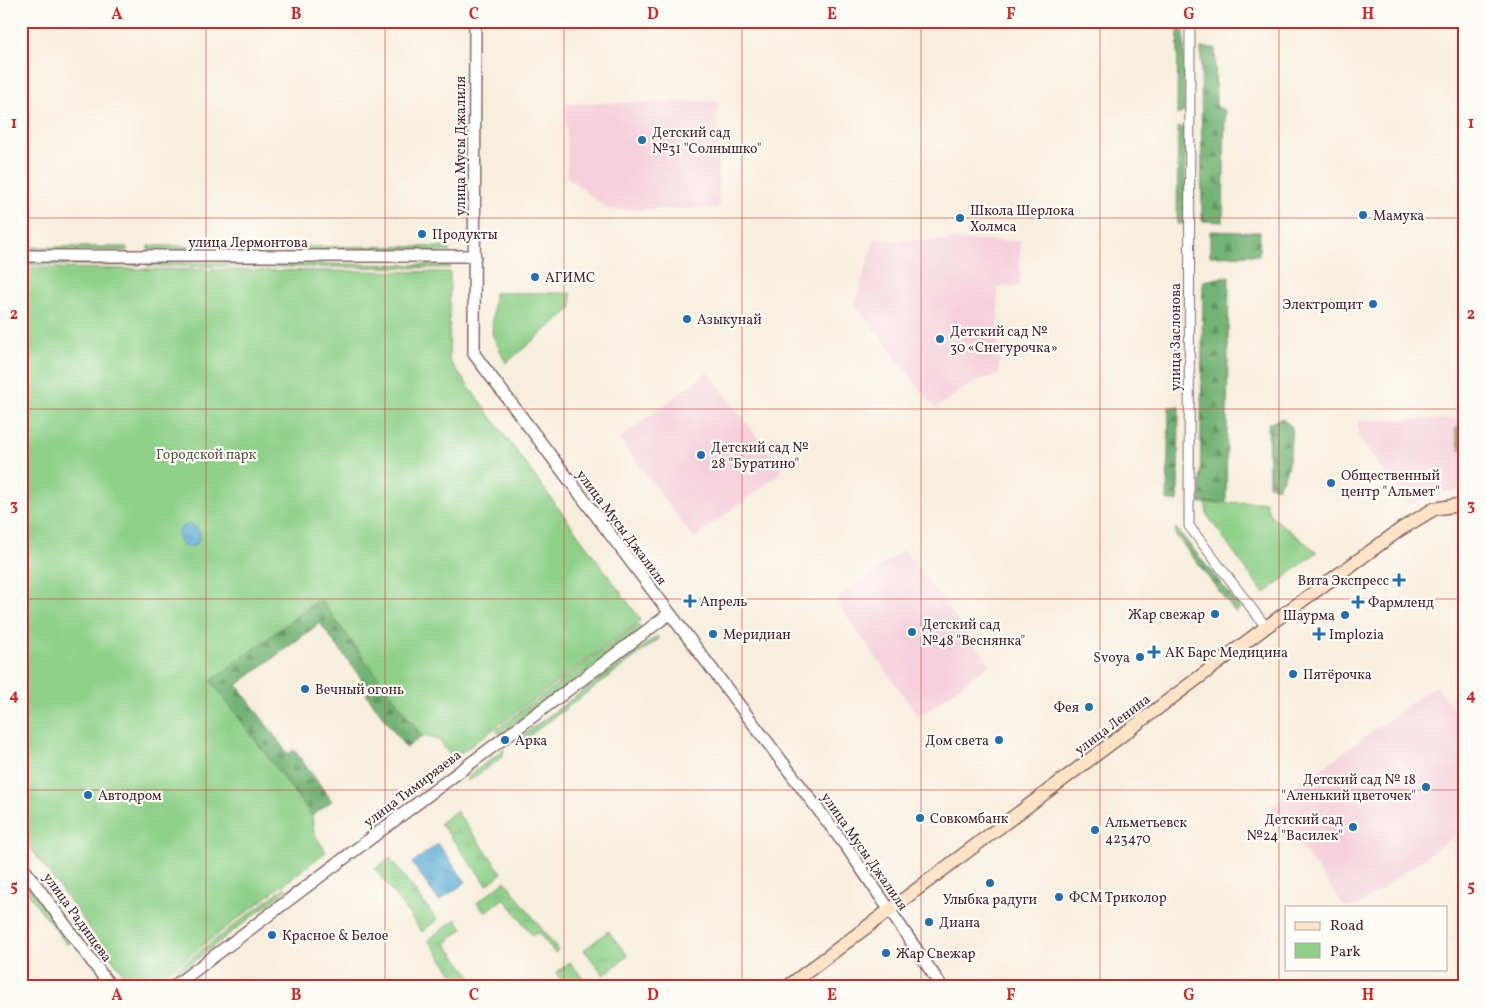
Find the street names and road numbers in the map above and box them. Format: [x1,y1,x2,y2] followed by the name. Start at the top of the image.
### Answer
[452,76,471,216] street label: улица Мусы Джалиля
[188,234,308,253] street label: улица Лермонтова
[1167,283,1186,391] street label: улица Заслонова
[571,466,670,589] street label: улица Мусы Джалиля
[1071,690,1155,760] street label: улица Ленина
[360,746,466,832] street label: улица Тимирязева
[816,789,912,915] street label: улица Мусы Джалиля
[38,869,116,966] street label: улица Радищева

